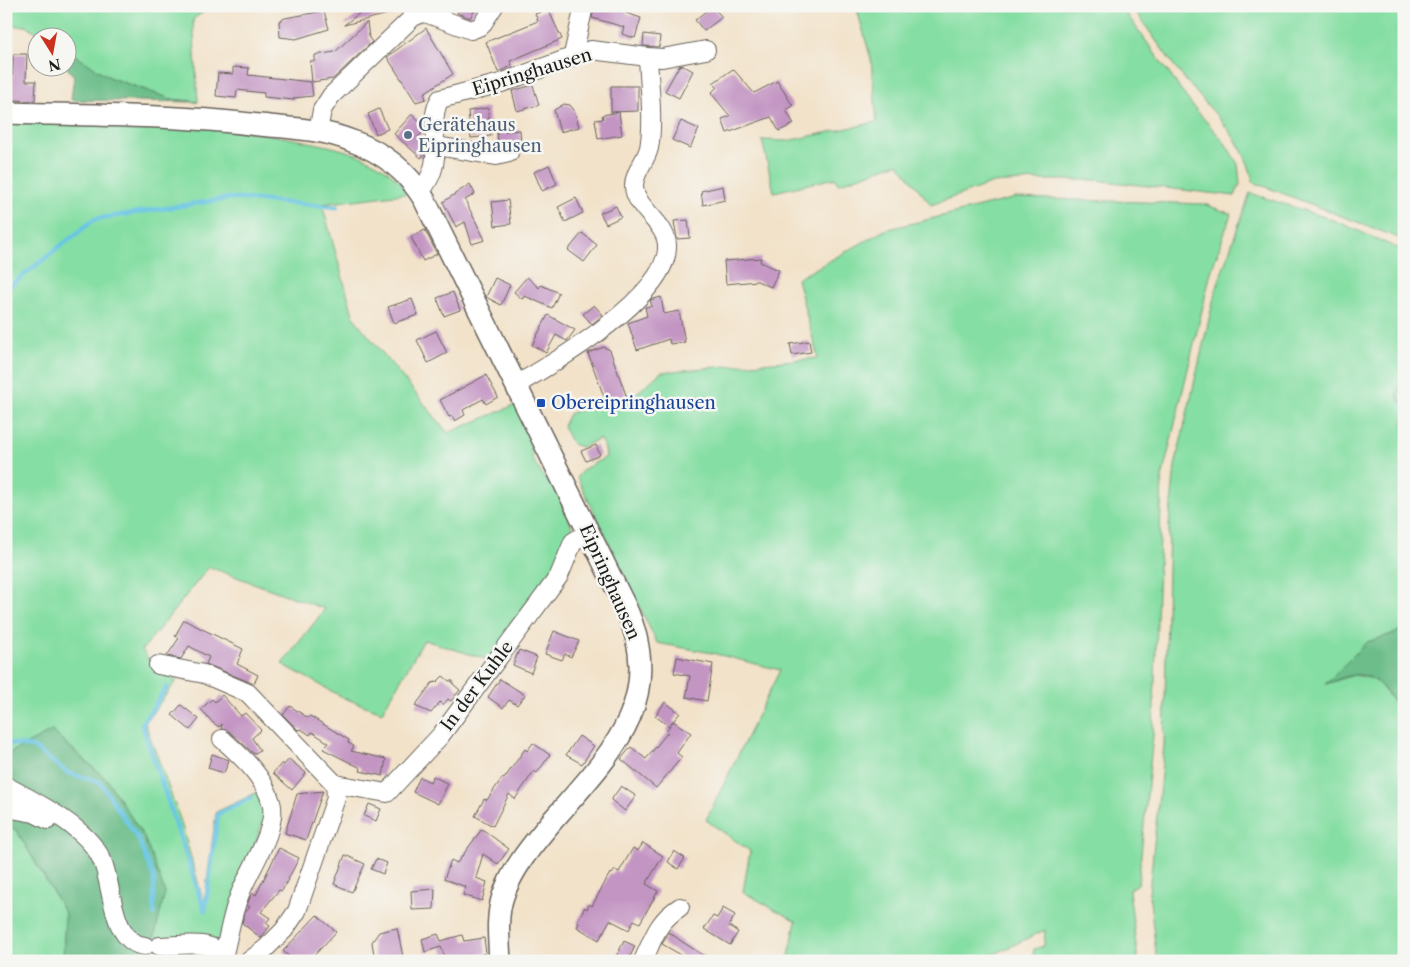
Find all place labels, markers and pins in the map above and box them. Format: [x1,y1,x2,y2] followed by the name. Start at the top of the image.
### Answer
[418,114,542,157] place label: Gerätehaus Eipringhausen
[402,129,414,141] marker: Gerätehaus Eipringhausen
[551,392,716,414] place label: Obereipringhausen
[535,397,547,409] marker: Obereipringhausen

